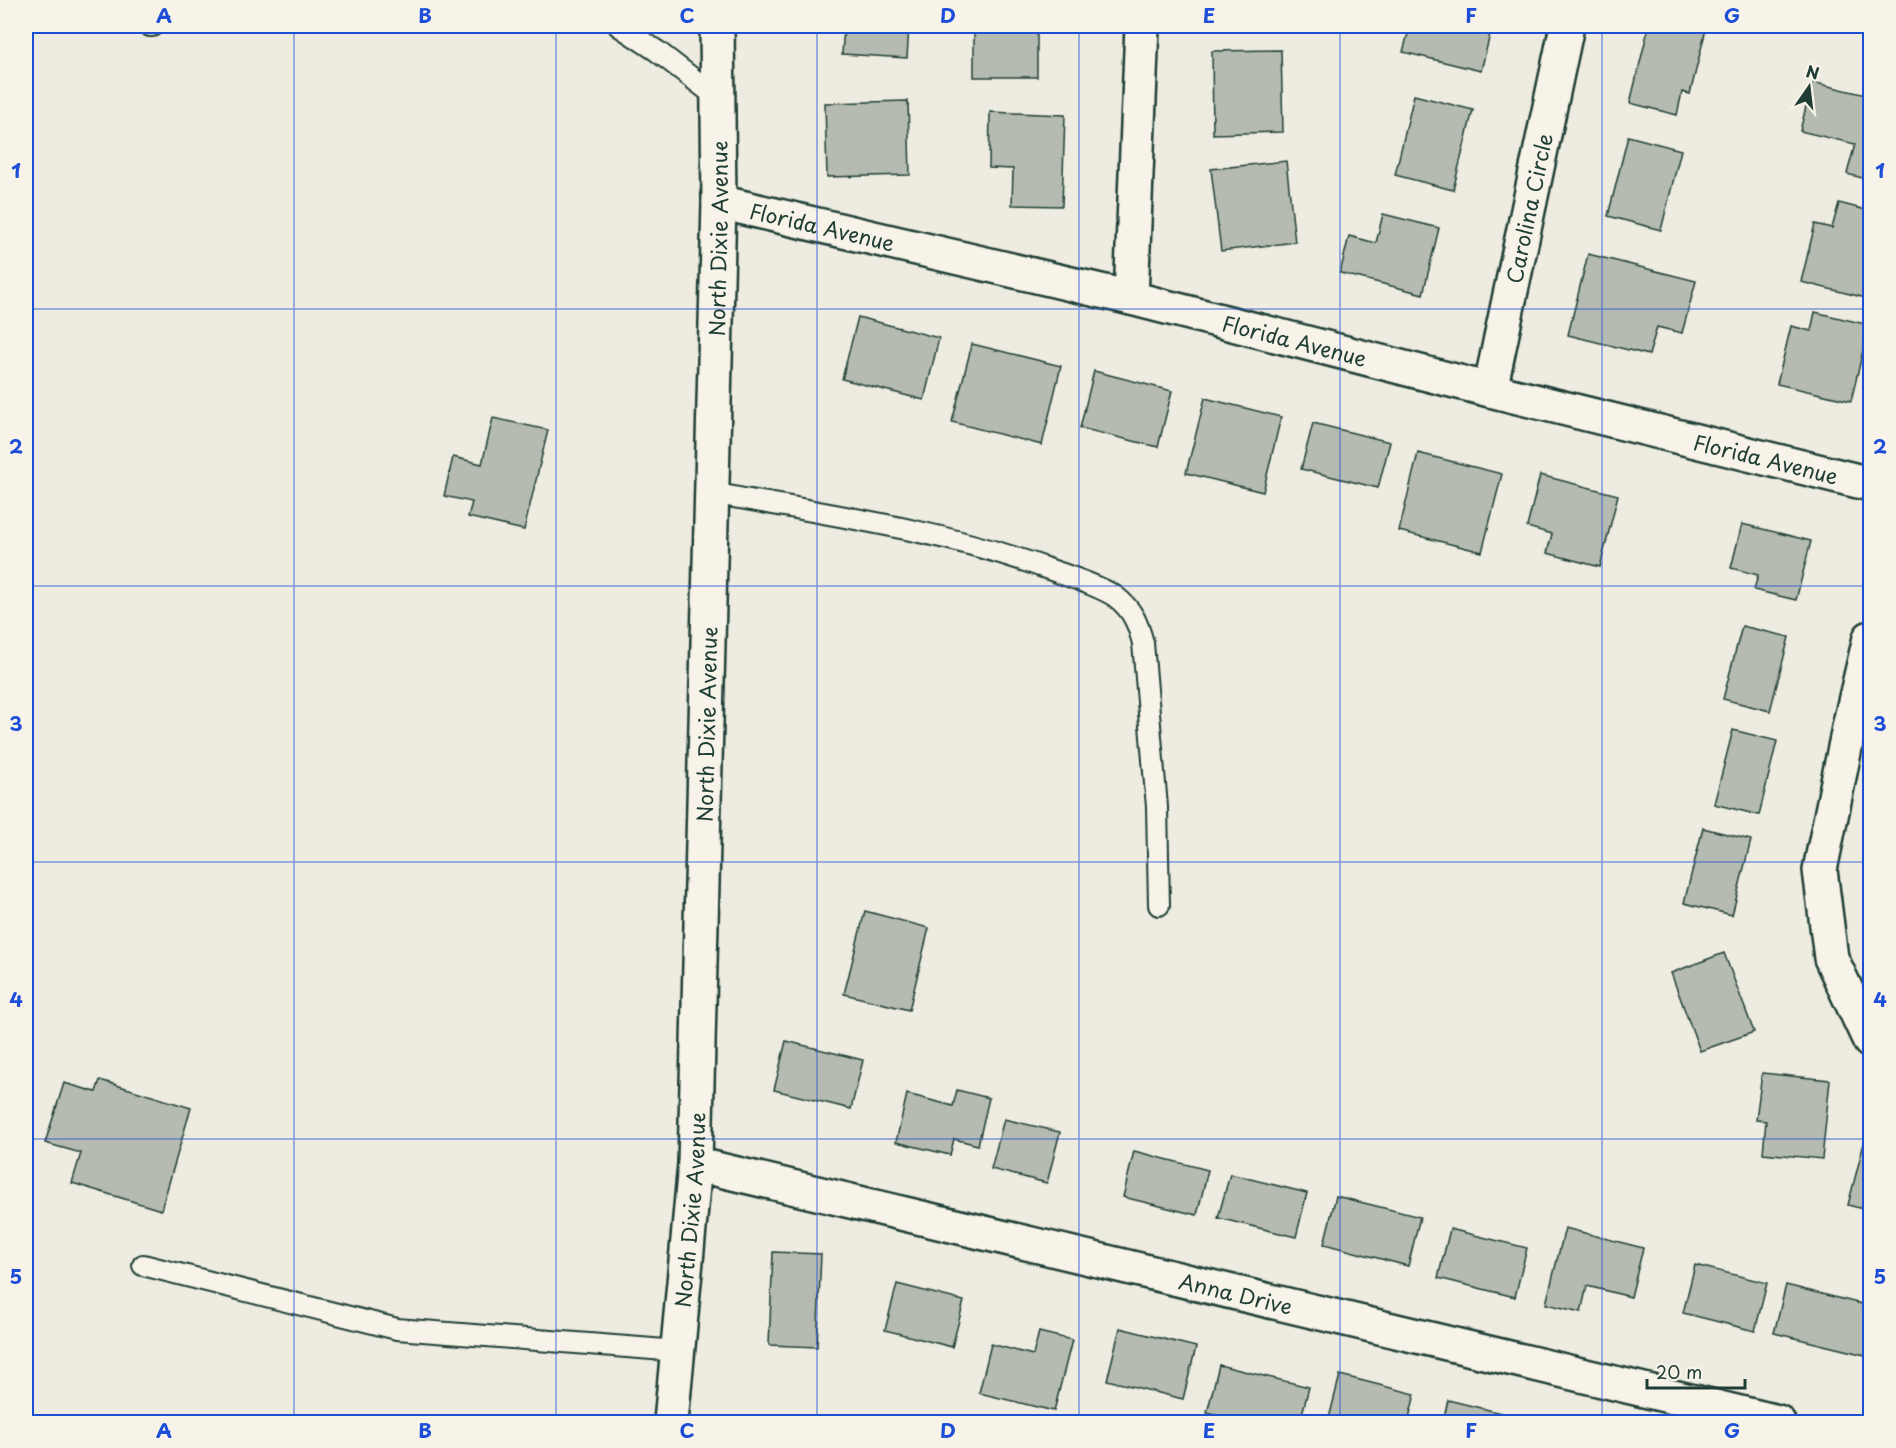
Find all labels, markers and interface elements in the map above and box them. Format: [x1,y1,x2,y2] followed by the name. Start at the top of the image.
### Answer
[156,0,172,30] text: A
[418,0,432,30] text: B
[679,0,695,30] text: C
[940,0,956,30] text: D
[1203,0,1215,30] text: E
[1465,0,1477,30] text: F
[1724,0,1740,30] text: G
[1779,57,1839,117] north arrow
[1804,58,1822,85] text: N
[1497,130,1560,286] street label: Carolina Circle
[700,140,735,337] street label: North Dixie Avenue
[11,155,21,185] text: 1
[1875,155,1885,185] text: 1
[747,194,898,258] street label: Florida Avenue
[1219,306,1370,374] street label: Florida Avenue
[1690,425,1842,492] street label: Florida Avenue
[9,431,23,461] text: 2
[1873,431,1887,461] text: 2
[688,626,724,822] street label: North Dixie Avenue
[9,708,23,738] text: 3
[1873,708,1887,738] text: 3
[9,984,23,1014] text: 4
[1873,984,1887,1014] text: 4
[666,1112,712,1309] street label: North Dixie Avenue
[10,1261,22,1291] text: 5
[1874,1261,1886,1291] text: 5
[1176,1264,1296,1322] street label: Anna Drive
[1647,1352,1744,1390] scale bar
[1656,1358,1702,1385] text: 20 m
[156,1415,172,1445] text: A
[418,1415,432,1445] text: B
[679,1415,695,1445] text: C
[940,1415,956,1445] text: D
[1203,1415,1215,1445] text: E
[1465,1415,1477,1445] text: F
[1724,1415,1740,1445] text: G

